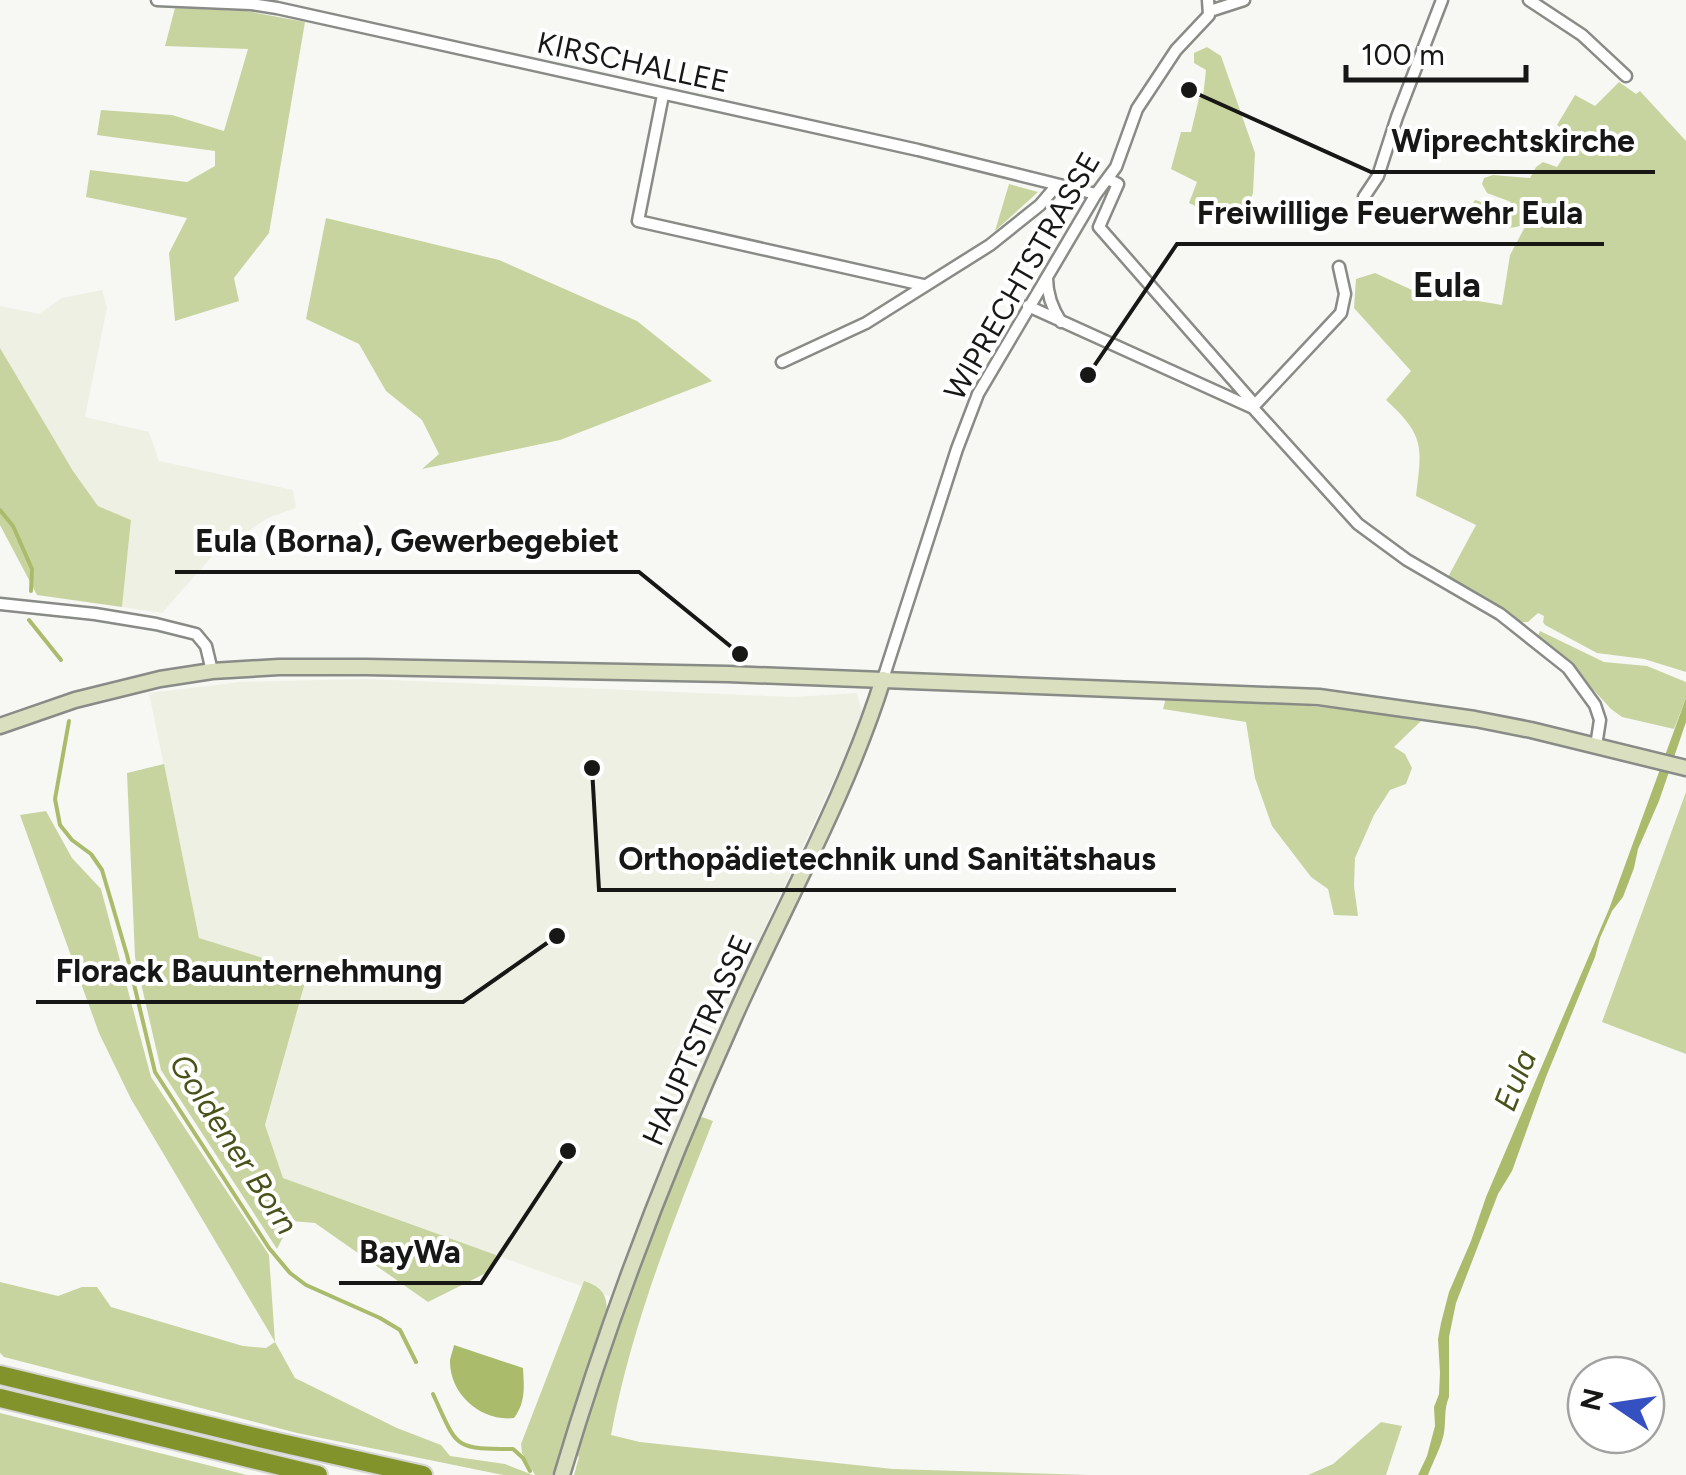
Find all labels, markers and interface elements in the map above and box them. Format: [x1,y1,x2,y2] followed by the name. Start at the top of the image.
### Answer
[1346,20,1526,82] scale bar
[534,24,732,100] street label: KIRSCHALLEE
[1361,36,1445,73] text: 100 m
[1371,110,1655,172] callout: Wiprechtskirche
[1391,122,1635,160] text: Wiprechtskirche
[936,145,1108,407] street label: WIPRECHTSTRASSE
[1177,182,1604,244] callout: Freiwillige Feuerwehr Eula
[1197,194,1583,232] text: Freiwillige Feuerwehr Eula
[1413,264,1481,306] district label: Eula
[175,510,639,572] callout: Eula (Borna), Gewerbegebiet
[195,522,619,560] text: Eula (Borna), Gewerbegebiet
[599,828,1176,890] callout: Orthopädietechnik und Sanitätshaus
[618,840,1156,878] text: Orthopädietechnik und Sanitätshaus
[634,929,760,1151] street label: HAUPTSTRASSE
[36,940,463,1002] callout: Florack Bauunternehmung
[56,952,442,990] text: Florack Bauunternehmung
[1486,1044,1544,1116] water label: Eula
[162,1047,306,1241] water label: Goldener Born
[339,1221,481,1283] callout: BayWa
[359,1233,461,1271] text: BayWa
[1566,1355,1666,1455] north arrow
[1573,1385,1611,1414] text: N

